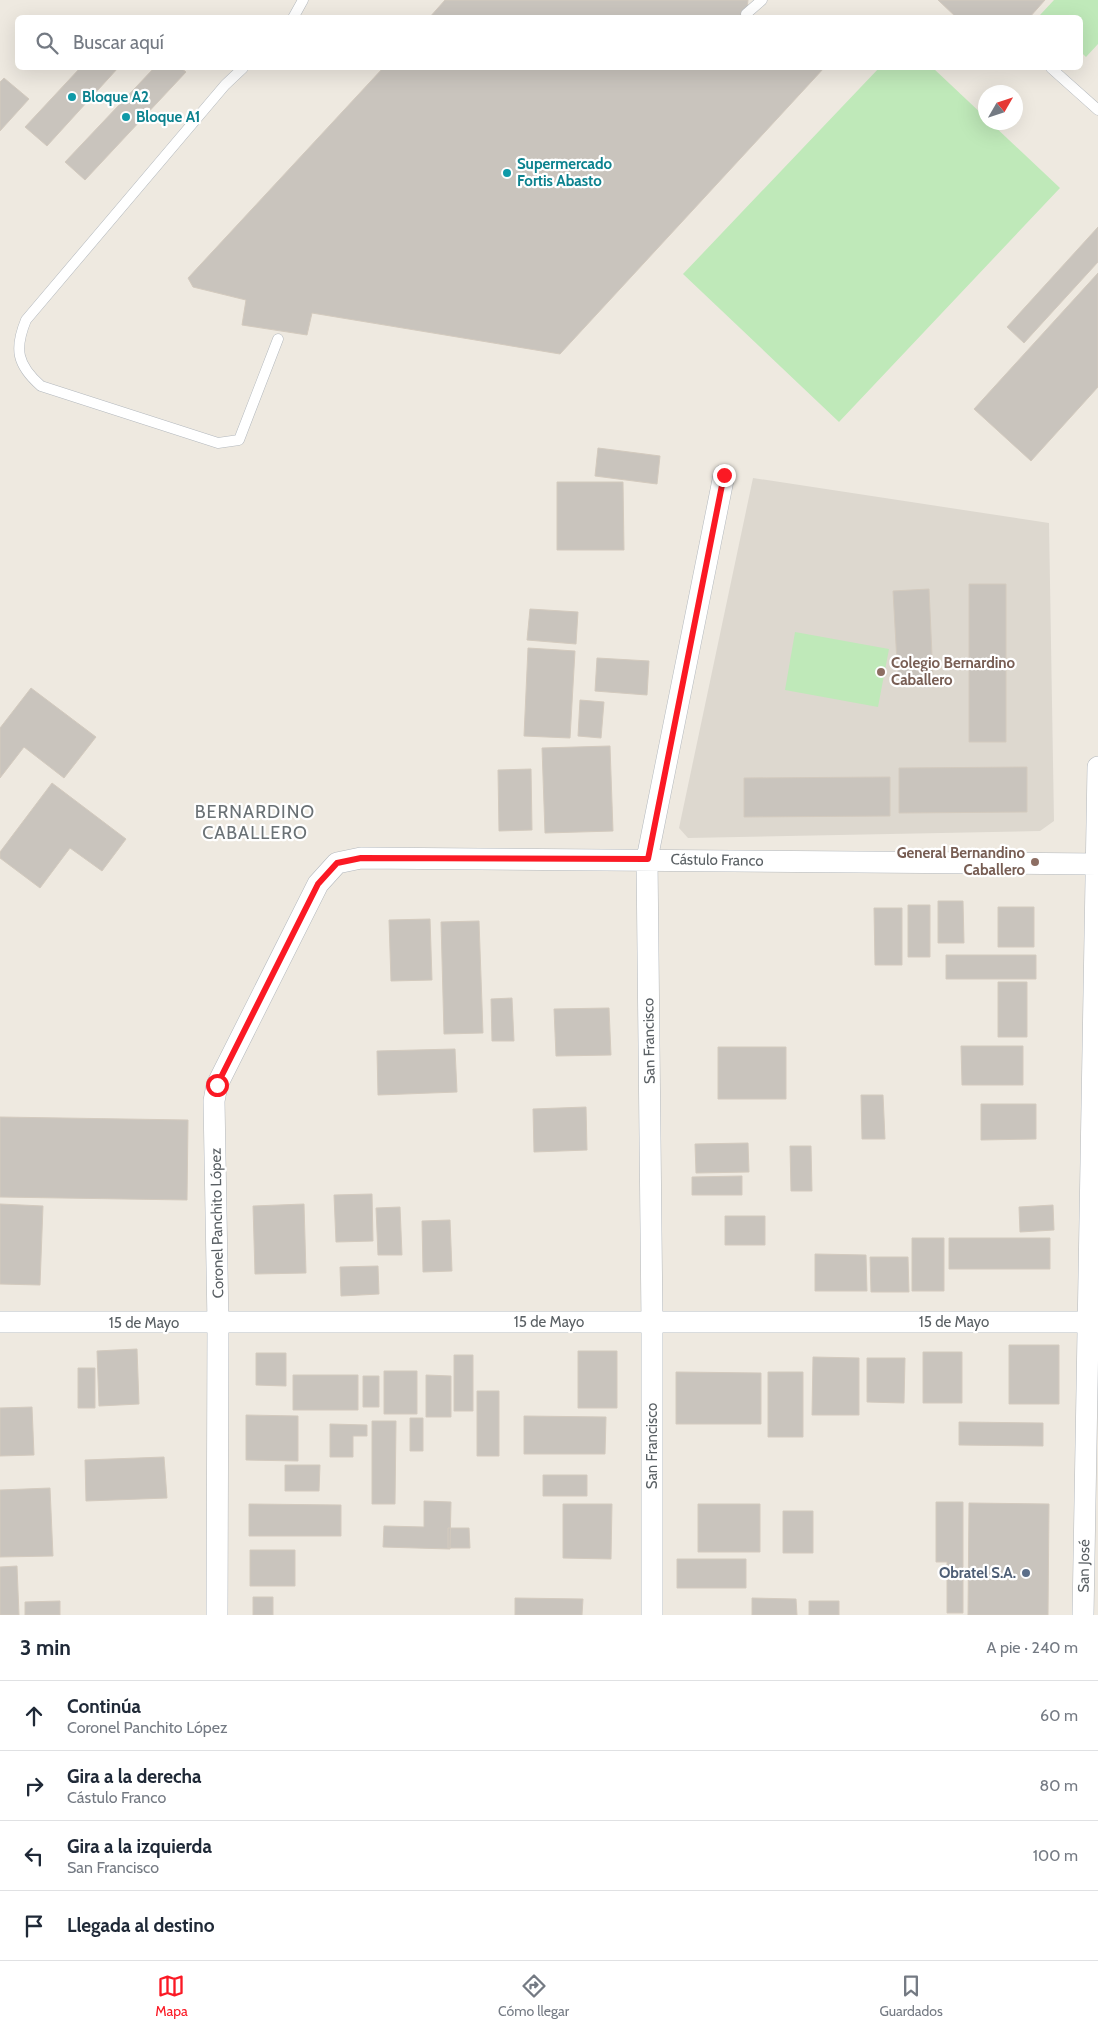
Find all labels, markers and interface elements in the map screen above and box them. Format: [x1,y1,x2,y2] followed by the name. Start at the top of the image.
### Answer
[15,15,1083,70] search box
[33,29,61,57] icon: search
[73,31,164,54] text: Buscar aquí
[978,85,1023,130] north arrow
[82,88,149,106] place label: Bloque A2
[66,91,78,103] marker: Bloque A2
[136,108,200,126] place label: Bloque A1
[120,111,132,123] marker: Bloque A1
[517,155,613,190] place label: Supermercado Fortis Abasto
[501,167,513,179] marker: Supermercado Fortis Abasto
[713,464,736,487] route end
[891,654,1016,689] place label: Colegio Bernardino Caballero
[875,666,887,678] marker: Colegio Bernardino Caballero
[195,801,315,844] district label: BERNARDINO CABALLERO
[897,844,1025,879] place label: General Bernandino Caballero
[670,850,764,870] street label: Cástulo Franco
[1029,856,1041,868] marker: General Bernandino Caballero
[639,998,659,1084] street label: San Francisco
[206,1074,229,1097] route start
[207,1148,227,1298] street label: Coronel Panchito López
[514,1313,584,1331] street label: 15 de Mayo
[919,1313,989,1331] street label: 15 de Mayo
[109,1314,179,1332] street label: 15 de Mayo
[643,1403,661,1489] street label: San Francisco
[1075,1539,1093,1593] street label: San José
[939,1564,1016,1582] place label: Obratel S.A.
[1020,1567,1032,1579] marker: Obratel S.A.
[20,1635,71,1660] text: 3 min
[987,1638,1078,1657] text: A pie · 240 m
[67,1695,141,1718] text: Continúa
[20,1702,48,1730] icon: ahead
[1040,1706,1078,1725] text: 60 m
[67,1718,228,1737] text: Coronel Panchito López
[67,1765,202,1788] text: Gira a la derecha
[20,1772,48,1800] icon: right
[1040,1776,1078,1795] text: 80 m
[67,1788,166,1807] text: Cástulo Franco
[67,1835,212,1858] text: Gira a la izquierda
[20,1842,48,1870] icon: left
[1033,1846,1078,1865] text: 100 m
[67,1858,159,1877] text: San Francisco
[20,1912,48,1940] icon: arrive
[67,1914,214,1937] text: Llegada al destino
[155,1972,188,2020] tab: Mapa
[498,1972,569,2020] tab: Cómo llegar
[879,1972,943,2020] tab: Guardados

